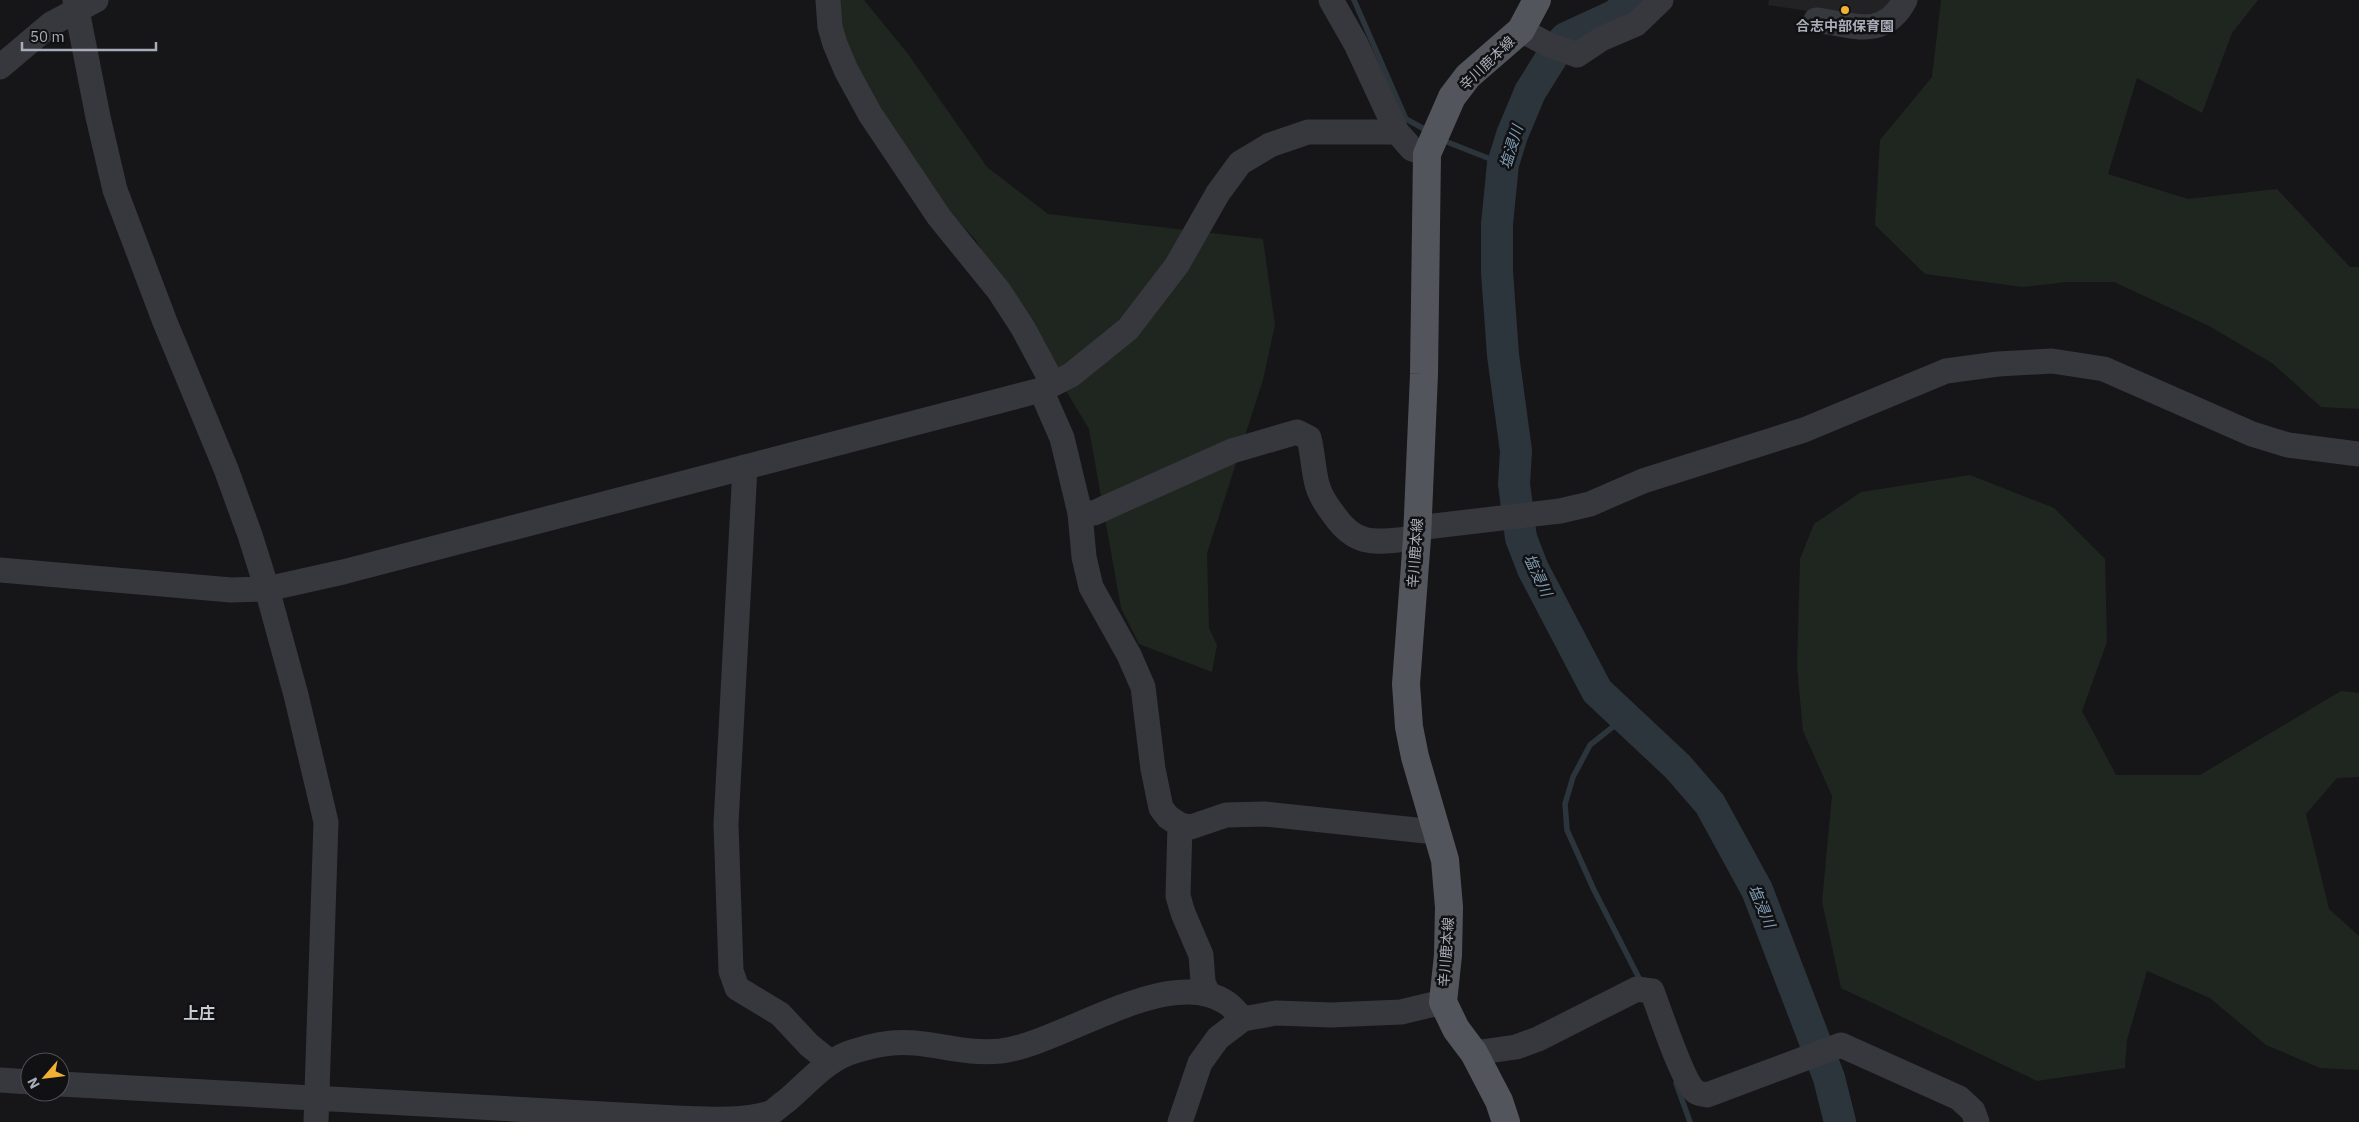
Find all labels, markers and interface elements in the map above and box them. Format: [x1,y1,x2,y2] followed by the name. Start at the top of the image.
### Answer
[1839,4,1851,16] marker: 合志中部保育園
[1796,17,1894,35] place label: 合志中部保育園
[22,20,156,52] scale bar
[30,27,65,46] text: 50 m
[1456,32,1518,94] street label: 辛川鹿本線
[1495,121,1527,171] water label: 塩浸川
[1404,517,1426,589] street label: 辛川鹿本線
[1520,551,1557,601] water label: 塩浸川
[1744,882,1780,932] water label: 塩浸川
[1435,916,1457,988] street label: 辛川鹿本線
[183,1003,215,1023] district label: 上庄
[20,1052,70,1102] north arrow
[23,1074,44,1092] text: N

